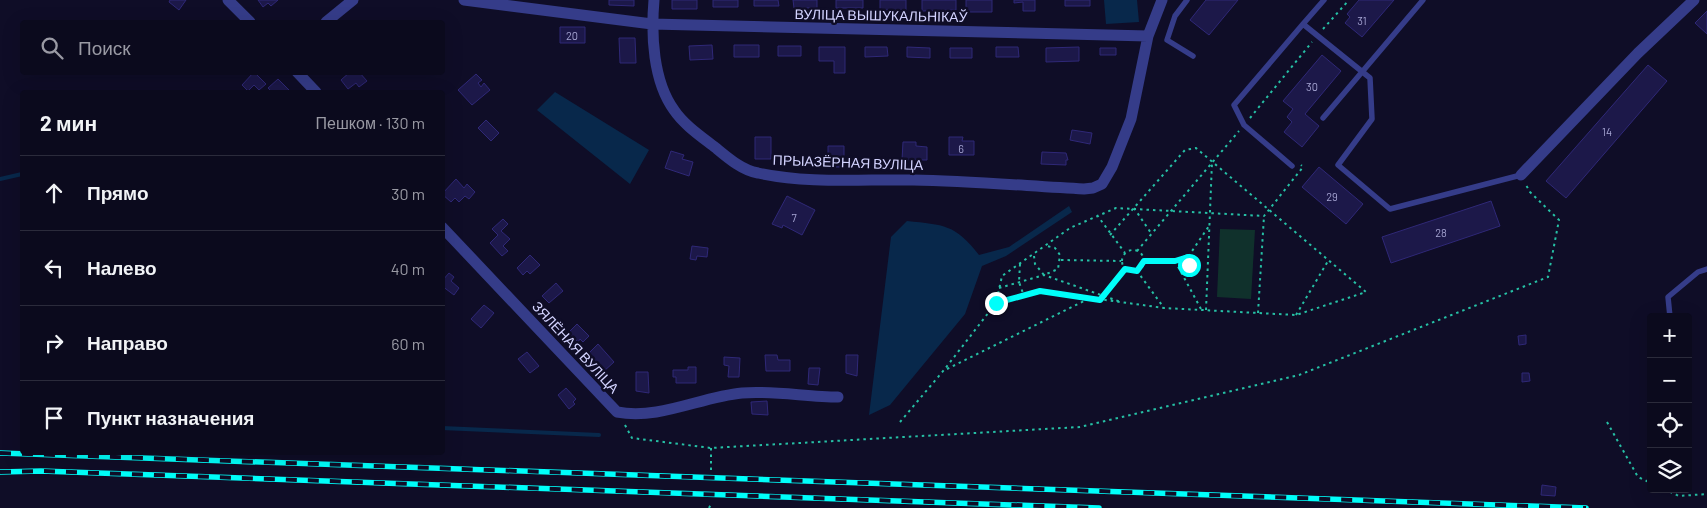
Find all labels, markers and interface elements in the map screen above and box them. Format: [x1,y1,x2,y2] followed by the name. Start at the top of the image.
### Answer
[794,5,968,25] street label: ВУЛІЦА ВЫШУКАЛЬНІКАЎ
[1357,14,1367,27] house number: 31
[20,20,445,75] search box
[566,29,578,42] house number: 20
[38,34,66,62] icon: search
[78,36,131,59] text: Поиск
[1306,80,1318,93] house number: 30
[40,110,97,135] text: 2 мин
[316,113,425,132] text: Пешком · 130 m
[1602,125,1612,138] house number: 14
[958,142,964,155] house number: 6
[772,151,924,173] street label: ПРЫАЗЁРНАЯ ВУЛІЦА
[40,179,68,207] icon: ahead
[87,181,149,204] text: Прямо
[391,184,425,203] text: 30 m
[1326,190,1338,203] house number: 29
[791,211,797,224] house number: 7
[1435,226,1447,239] house number: 28
[40,254,68,282] icon: left
[1178,254,1201,277] route start
[87,256,157,279] text: Налево
[391,259,425,278] text: 40 m
[985,292,1008,315] route end
[529,298,623,397] street label: ЗЯЛЁНАЯ ВУЛІЦА
[1647,313,1692,493] map controls
[1647,313,1692,358] button: +
[40,329,68,357] icon: right
[87,331,168,354] text: Направо
[391,334,425,353] text: 60 m
[1647,358,1692,403] button: −
[1647,403,1692,448] button: locate
[40,404,68,432] icon: arrive
[87,406,254,429] text: Пункт назначения
[1647,448,1692,493] button: layers

